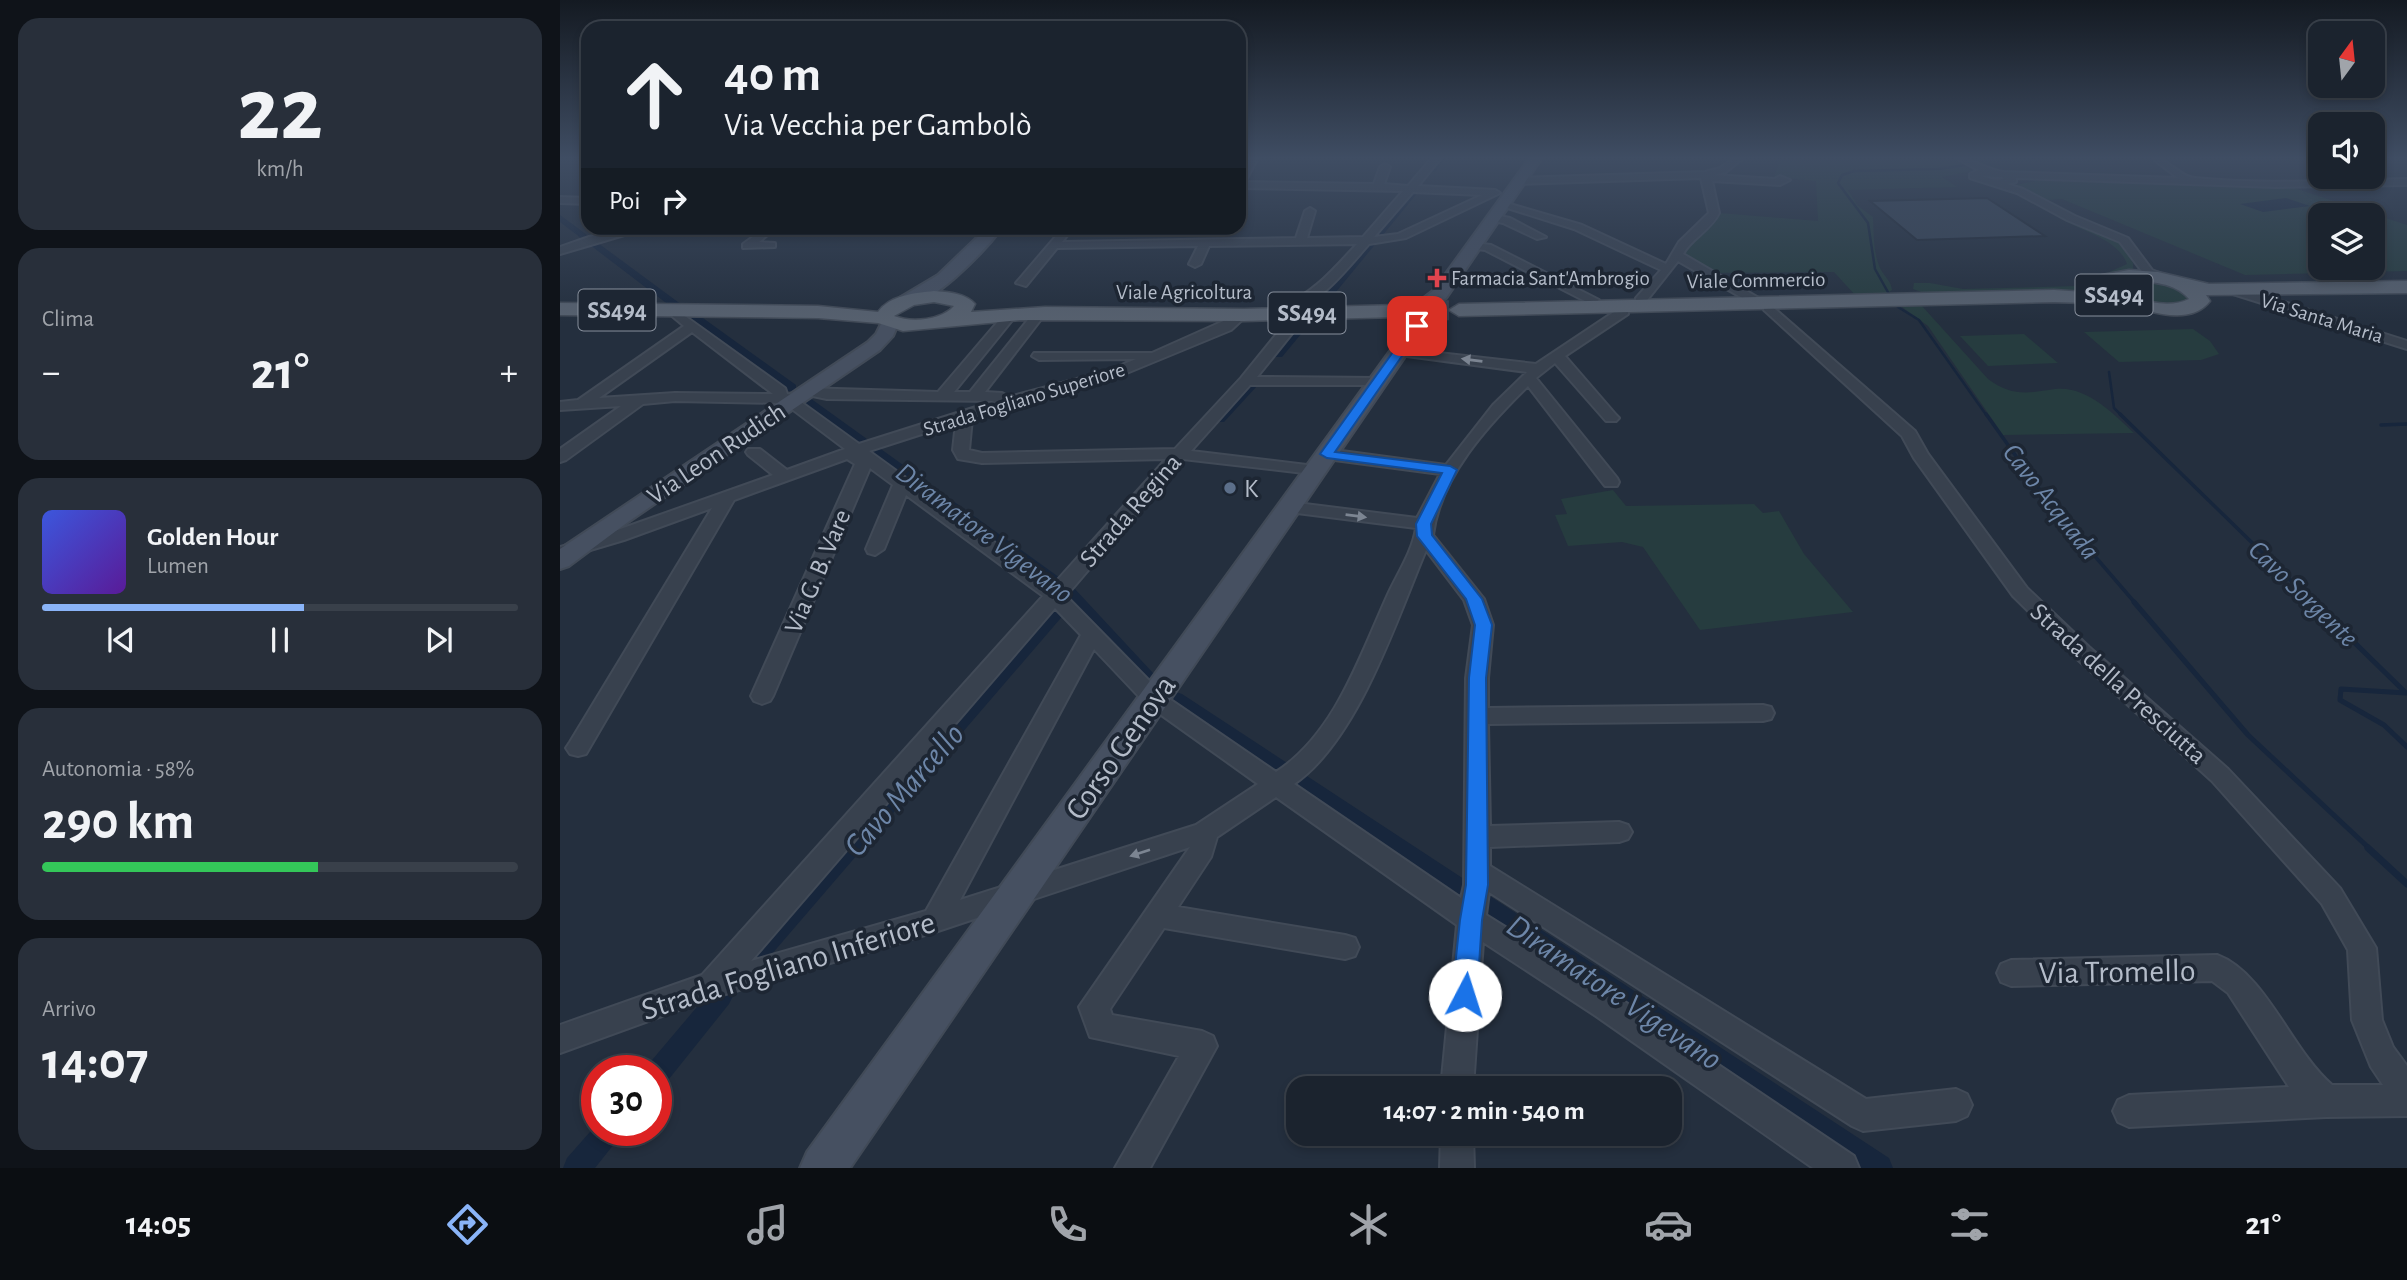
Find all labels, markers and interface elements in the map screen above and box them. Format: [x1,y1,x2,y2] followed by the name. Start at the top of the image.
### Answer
[2308,21,2385,98] north arrow
[2308,21,2385,280] map controls
[609,49,700,140] icon: ahead
[724,51,821,100] text: 40 m
[237,65,323,156] text: 22
[724,109,1032,141] text: Via Vecchia per Gambolò
[2308,112,2385,189] button: sound
[256,158,304,181] text: km/h
[655,182,693,220] icon: right
[609,188,641,214] text: Poi
[2308,203,2385,280] button: layers
[1451,268,1650,289] place label: Farmacia Sant'Ambrogio
[1686,269,1826,292] street label: Viale Commercio
[1429,270,1445,286] marker: Farmacia Sant'Ambrogio
[2076,274,2152,316] road number: SS494
[1116,282,1252,303] street label: Viale Agricoltura
[578,290,656,330] road number: SS494
[2258,290,2386,347] street label: Via Santa Maria
[1268,292,1346,334] road number: SS494
[1387,296,1447,356] pin
[1398,307,1436,345] icon: arrive
[42,308,94,331] text: Clima
[251,346,309,398] text: 21°
[42,354,60,392] text: −
[500,354,518,392] text: +
[1461,355,1483,366] one-way arrow
[921,359,1127,440] street label: Strada Fogliano Superiore
[643,398,790,509] street label: Via Leon Rudich
[1997,439,2104,565] water label: Cavo Acquada
[1075,449,1187,572] street label: Strada Regina
[890,458,1077,609] water label: Diramatore Vigevano
[1244,476,1259,502] place label: K
[1222,480,1238,496] marker: K
[780,506,856,637] street label: Via G. B. Vare
[1346,510,1368,521] one-way arrow
[147,524,278,550] text: Golden Hour
[2243,536,2363,653] water label: Cavo Sorgente
[147,555,209,578] text: Lumen
[2026,598,2211,769] street label: Strada della Presciutta
[102,621,140,659] icon: previous
[261,621,299,659] icon: pause
[420,621,458,659] icon: next
[1060,670,1182,825] street label: Corso Genova
[839,718,971,863] water label: Cavo Marcello
[42,758,195,781] text: Autonomia · 58%
[42,796,194,848] text: 290 km
[1130,848,1151,859] one-way arrow
[638,906,939,1026] street label: Strada Fogliano Inferiore
[1500,909,1727,1077] water label: Diramatore Vigevano
[2038,955,2196,989] street label: Via Tromello
[1428,958,1502,1032] position arrow
[42,998,96,1021] text: Arrivo
[42,1036,148,1088] text: 14:07
[581,1055,672,1146] speed limit sign: 30
[1383,1098,1585,1124] text: 14:07 · 2 min · 540 m
[443,1200,492,1249] icon: directions
[743,1200,792,1249] icon: music
[1043,1200,1092,1249] icon: phone
[1344,1200,1393,1249] icon: climate
[1644,1200,1693,1249] icon: car
[1945,1200,1994,1249] icon: filters
[126,1208,191,1240] text: 14:05
[2245,1208,2281,1240] text: 21°

